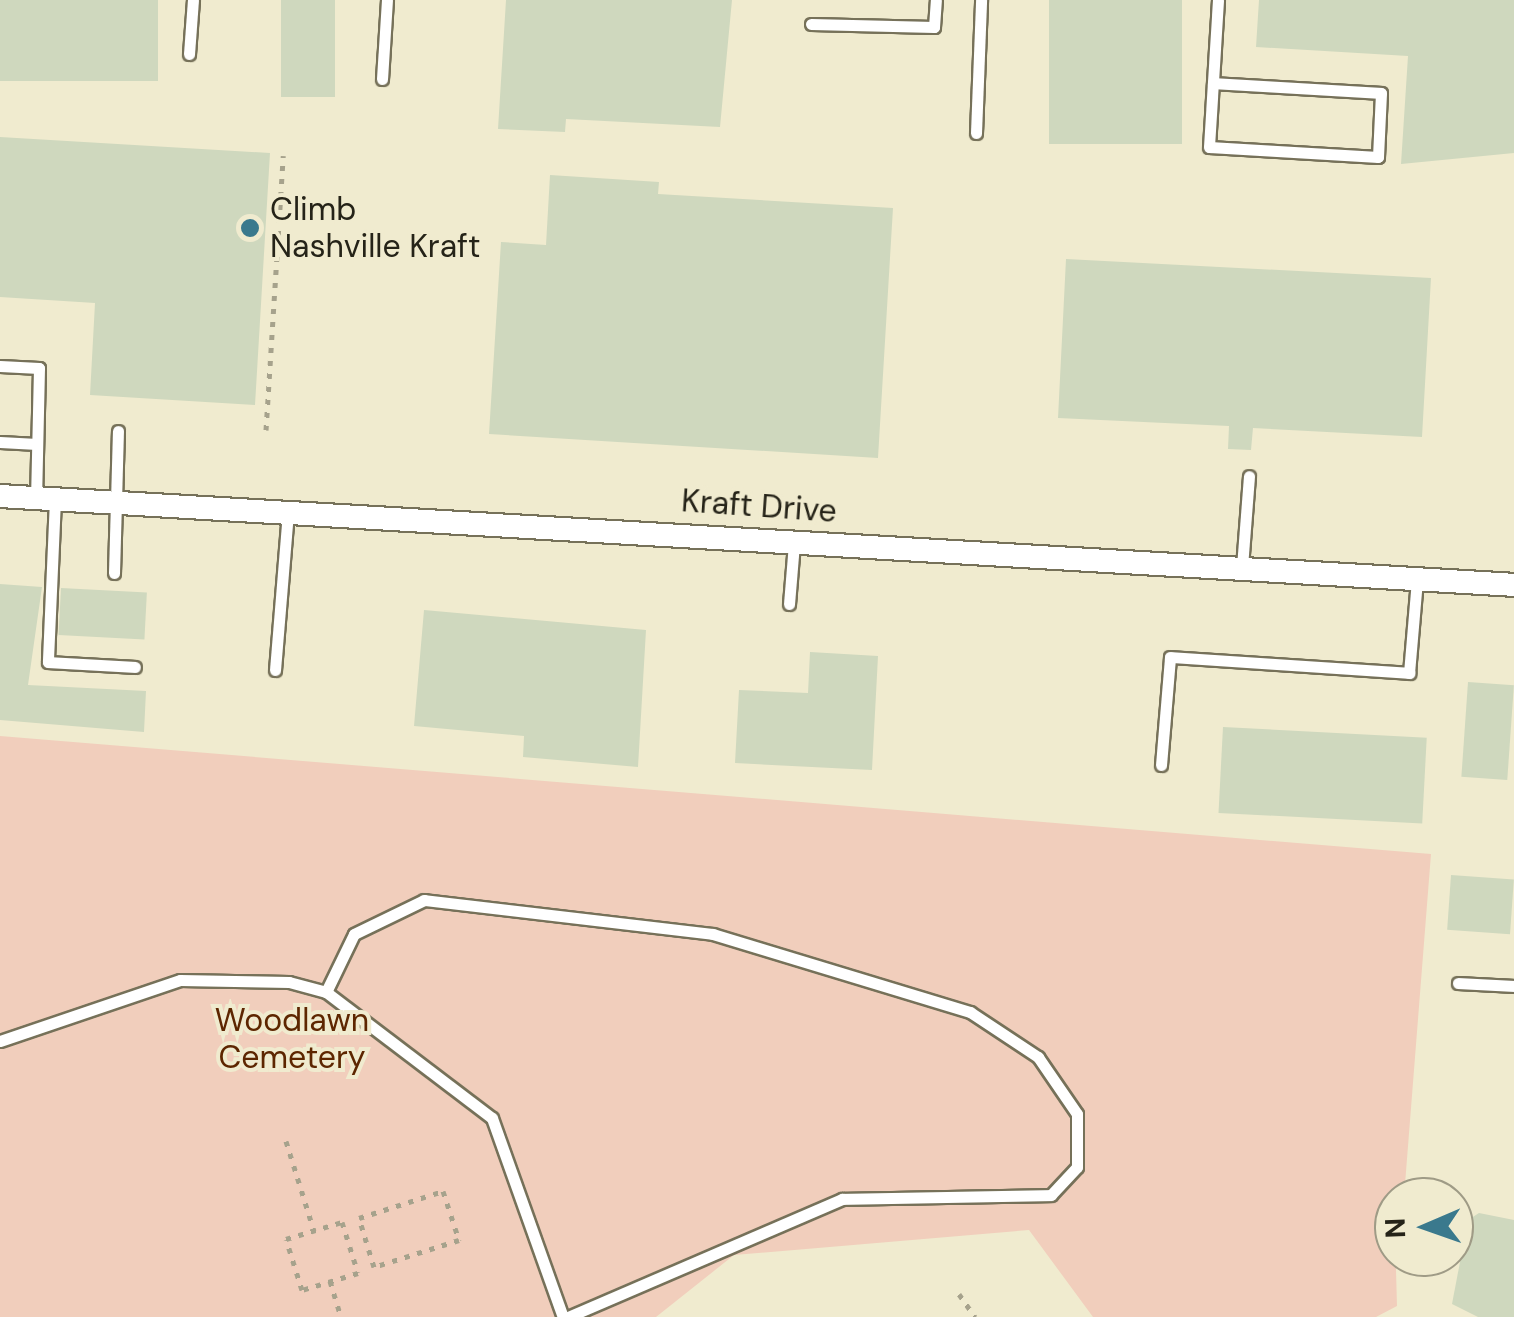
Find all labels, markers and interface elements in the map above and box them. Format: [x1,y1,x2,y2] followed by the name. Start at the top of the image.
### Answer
[270,191,481,266] place label: Climb Nashville Kraft
[239,217,261,239] marker: Climb Nashville Kraft
[680,481,838,531] street label: Kraft Drive
[215,1002,369,1077] park label: Woodlawn Cemetery
[1374,1177,1474,1277] north arrow
[1377,1217,1414,1239] text: N

